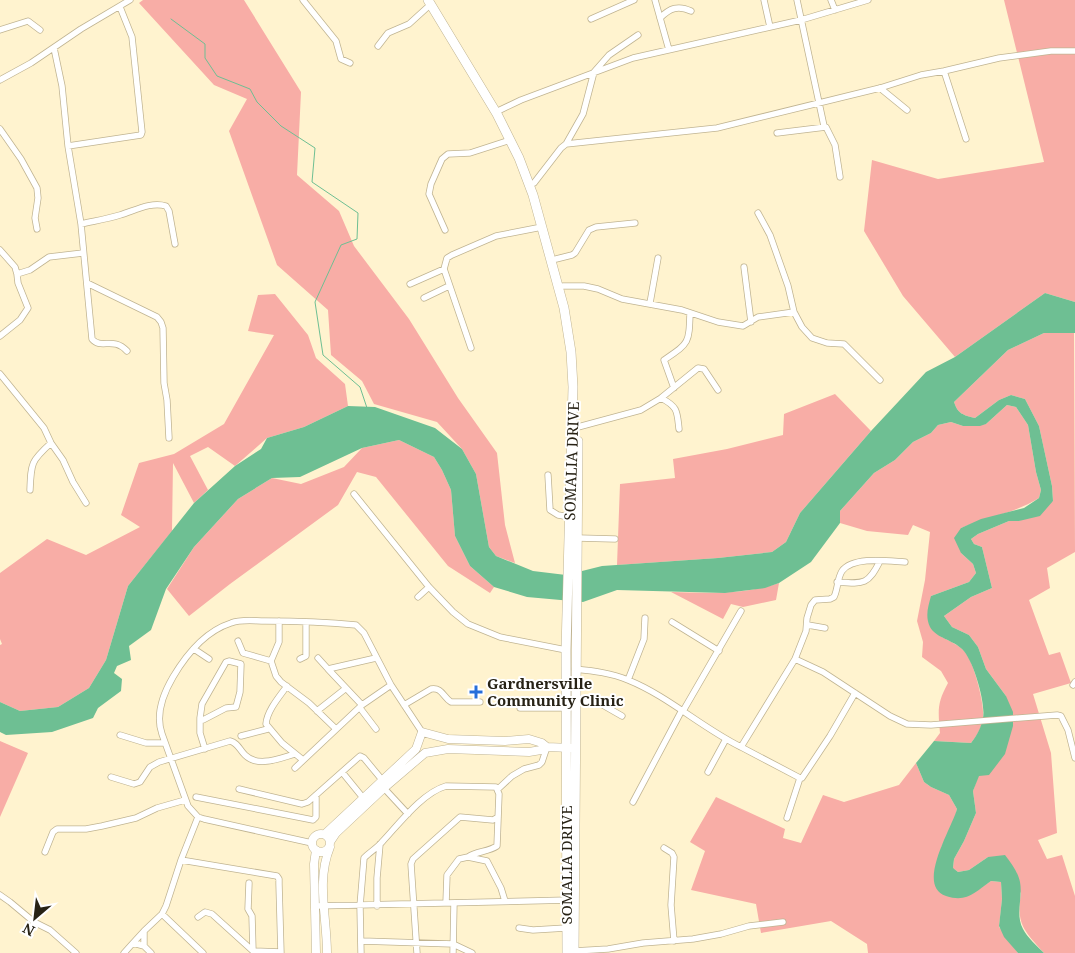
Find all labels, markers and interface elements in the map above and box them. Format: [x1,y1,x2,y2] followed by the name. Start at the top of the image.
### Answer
[559,401,583,521] street label: SOMALIA DRIVE
[487,673,624,710] place label: Gardnersville Community Clinic
[469,685,483,699] marker: Gardnersville Community Clinic
[556,806,576,924] street label: SOMALIA DRIVE
[10,893,60,943] north arrow
[19,919,38,941] text: N

